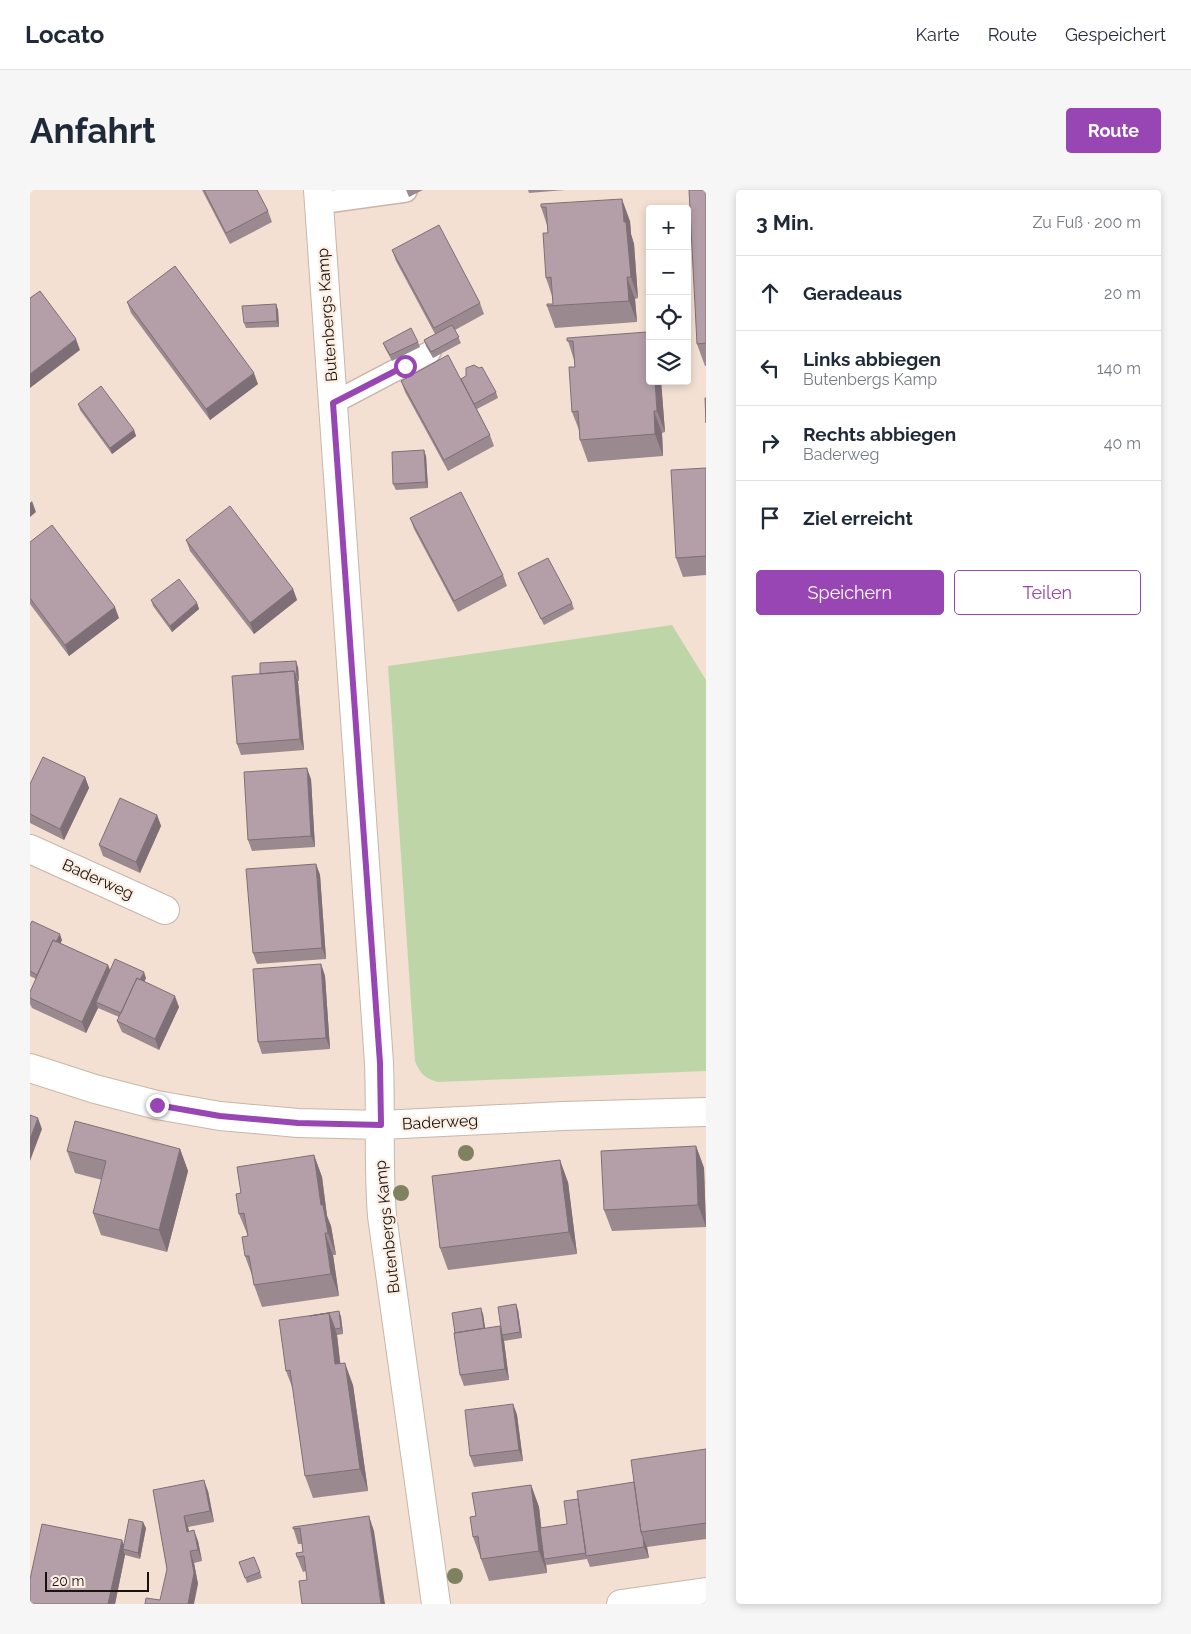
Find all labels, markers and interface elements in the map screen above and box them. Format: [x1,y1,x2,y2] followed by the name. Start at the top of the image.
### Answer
[25,20,104,49] text: Locato
[916,24,960,45] text: Karte
[988,24,1037,45] text: Route
[1065,24,1166,45] text: Gespeichert
[1066,108,1161,153] button: Route
[30,110,156,151] text: Anfahrt
[646,205,691,385] map controls
[646,205,691,250] button: +
[756,210,814,235] text: 3 Min.
[1032,213,1141,232] text: Zu Fuß · 200 m
[313,247,341,383] street label: Butenbergs Kamp
[646,250,691,295] button: −
[756,279,784,307] icon: ahead
[803,282,902,304] text: Geradeaus
[1104,284,1141,303] text: 20 m
[646,295,691,340] button: locate
[646,340,691,385] button: layers
[803,348,941,370] text: Links abbiegen
[756,354,784,382] icon: left
[394,355,417,378] route start
[1097,359,1141,378] text: 140 m
[803,370,937,389] text: Butenbergs Kamp
[803,423,956,445] text: Rechts abbiegen
[756,429,784,457] icon: right
[1104,434,1141,453] text: 40 m
[803,445,879,464] text: Baderweg
[756,504,784,532] icon: arrive
[803,507,913,529] text: Ziel erreicht
[756,570,944,615] button: Speichern
[954,570,1141,615] button: Teilen
[59,855,137,903] street label: Baderweg
[146,1094,169,1117] route end
[401,1111,479,1133] street label: Baderweg
[371,1159,403,1295] street label: Butenbergs Kamp
[45,1569,149,1592] scale bar
[52,1573,84,1589] text: 20 m

